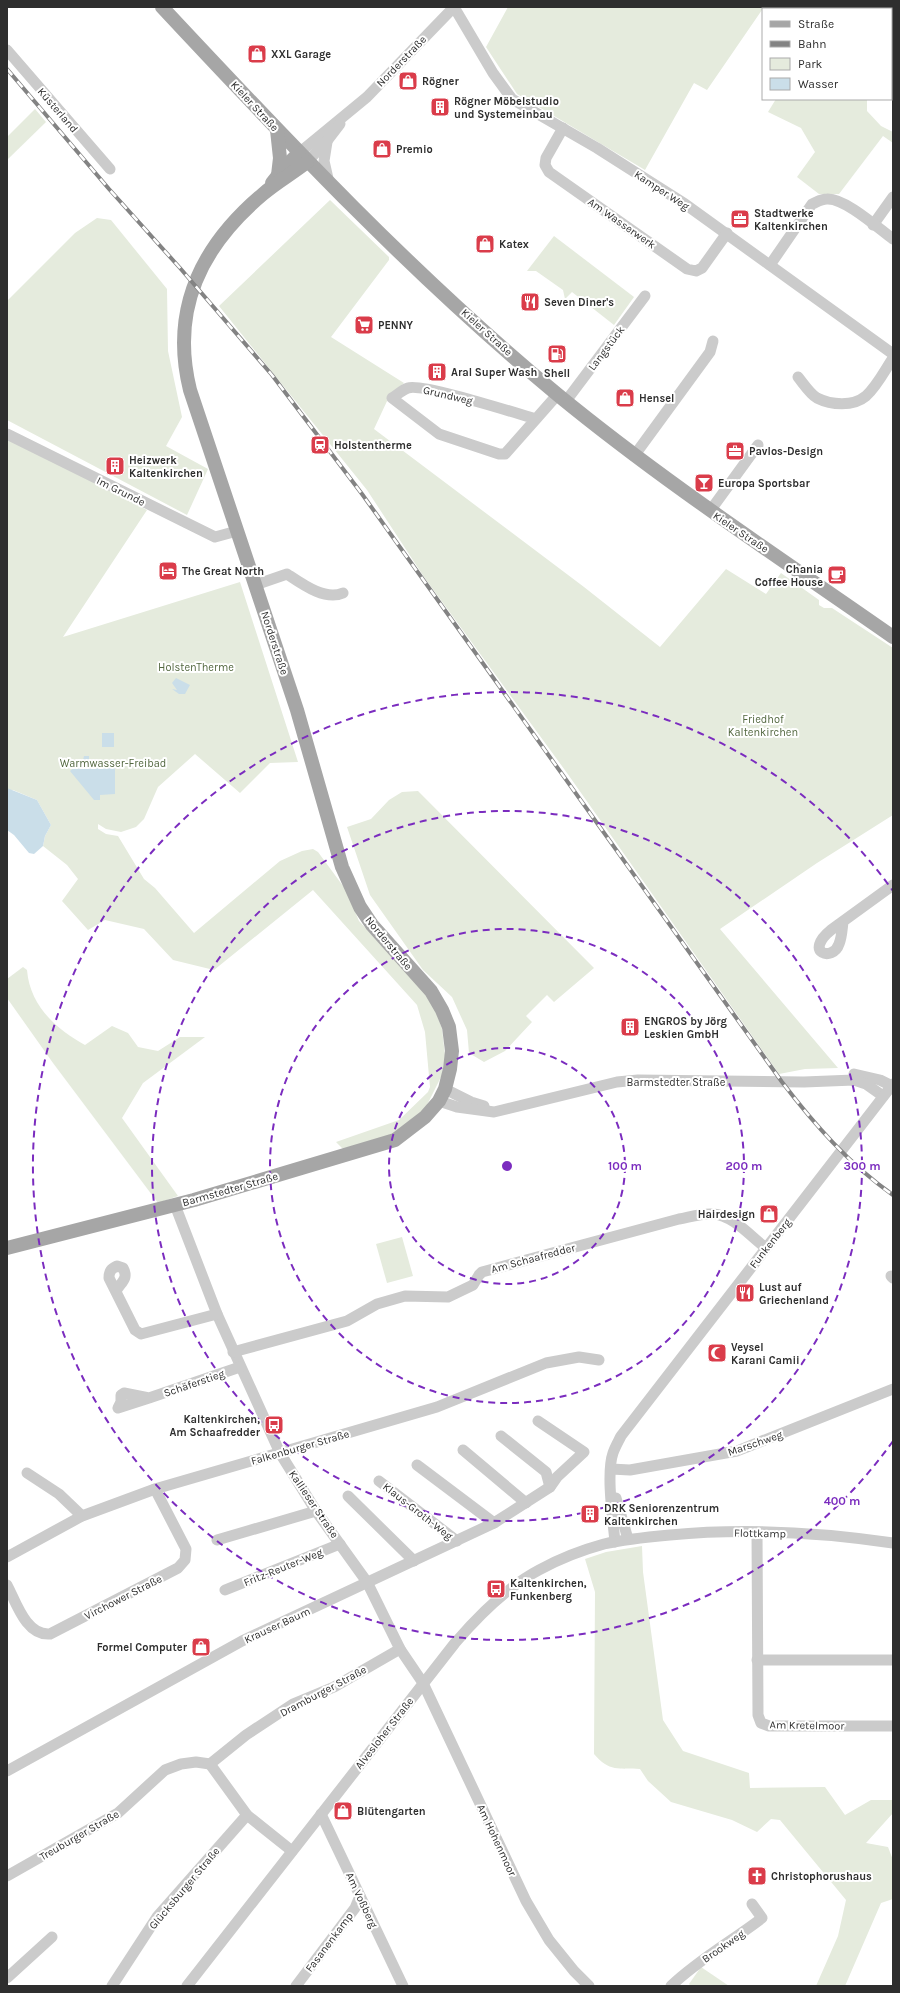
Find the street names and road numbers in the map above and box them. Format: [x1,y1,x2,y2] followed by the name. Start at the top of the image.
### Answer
[374,33,429,90] street label: Norderstraße
[228,78,281,134] street label: Kieler Straße
[35,85,81,135] street label: Küsterland
[632,168,692,213] street label: Kamper Weg
[585,195,658,252] street label: Am Wasserwerk
[458,306,515,359] street label: Kieler Straße
[585,323,627,373] street label: Langstück
[422,383,475,408] street label: Grundweg
[94,474,148,509] street label: Im Grunde
[710,509,771,556] street label: Kieler Straße
[258,610,291,677] street label: Norderstraße
[362,914,415,973] street label: Norderstraße
[627,1076,726,1089] street label: Barmstedter Straße
[181,1170,280,1209] street label: Barmstedter Straße
[747,1215,794,1271] street label: Funkenberg
[490,1241,577,1276] street label: Am Schaafredder
[162,1367,227,1400] street label: Schäferstieg
[249,1427,351,1468] street label: Falkenburger Straße
[726,1428,785,1459] street label: Marschweg
[286,1468,341,1541] street label: Kallieser Straße
[380,1480,456,1543] street label: Klaus-Groth-Weg
[734,1527,786,1540] street label: Flottkamp
[242,1545,325,1589] street label: Fritz-Reuter-Weg
[82,1572,164,1623] street label: Virchower Straße
[242,1605,312,1646] street label: Krauser Baum
[278,1663,369,1720] street label: Dramburger Straße
[352,1695,417,1772] street label: Alvesloher Straße
[770,1718,844,1733] street label: Am Kretelmoor
[474,1802,519,1878] street label: Am Hohenmoor
[37,1807,122,1863] street label: Treuburger Straße
[146,1844,223,1932] street label: Glücksburger Straße
[343,1870,380,1931] street label: Am Voßberg
[303,1910,356,1975] street label: Fasanenkamp
[700,1927,748,1966] street label: Brookweg

